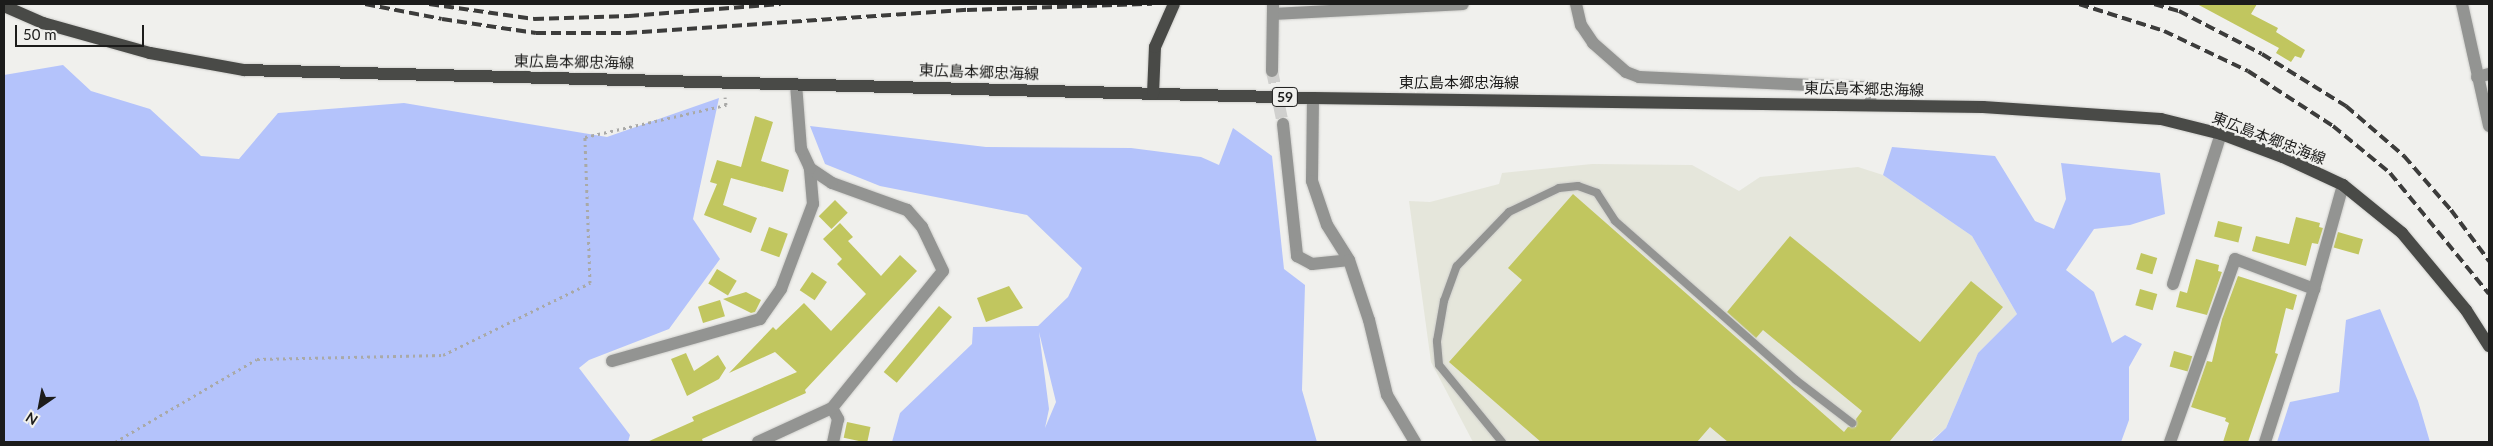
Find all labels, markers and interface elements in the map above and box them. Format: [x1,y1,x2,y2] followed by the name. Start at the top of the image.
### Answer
[18,15,146,47] scale bar
[23,25,57,43] text: 50 m
[514,52,634,72] street label: 東広島本郷忠海線
[919,61,1039,83] street label: 東広島本郷忠海線
[1399,74,1519,92] street label: 東広島本郷忠海線
[1804,79,1924,99] street label: 東広島本郷忠海線
[1271,85,1299,108] road number: 59
[2210,108,2328,168] street label: 東広島本郷忠海線
[15,381,65,431] north arrow
[22,409,41,429] text: N

